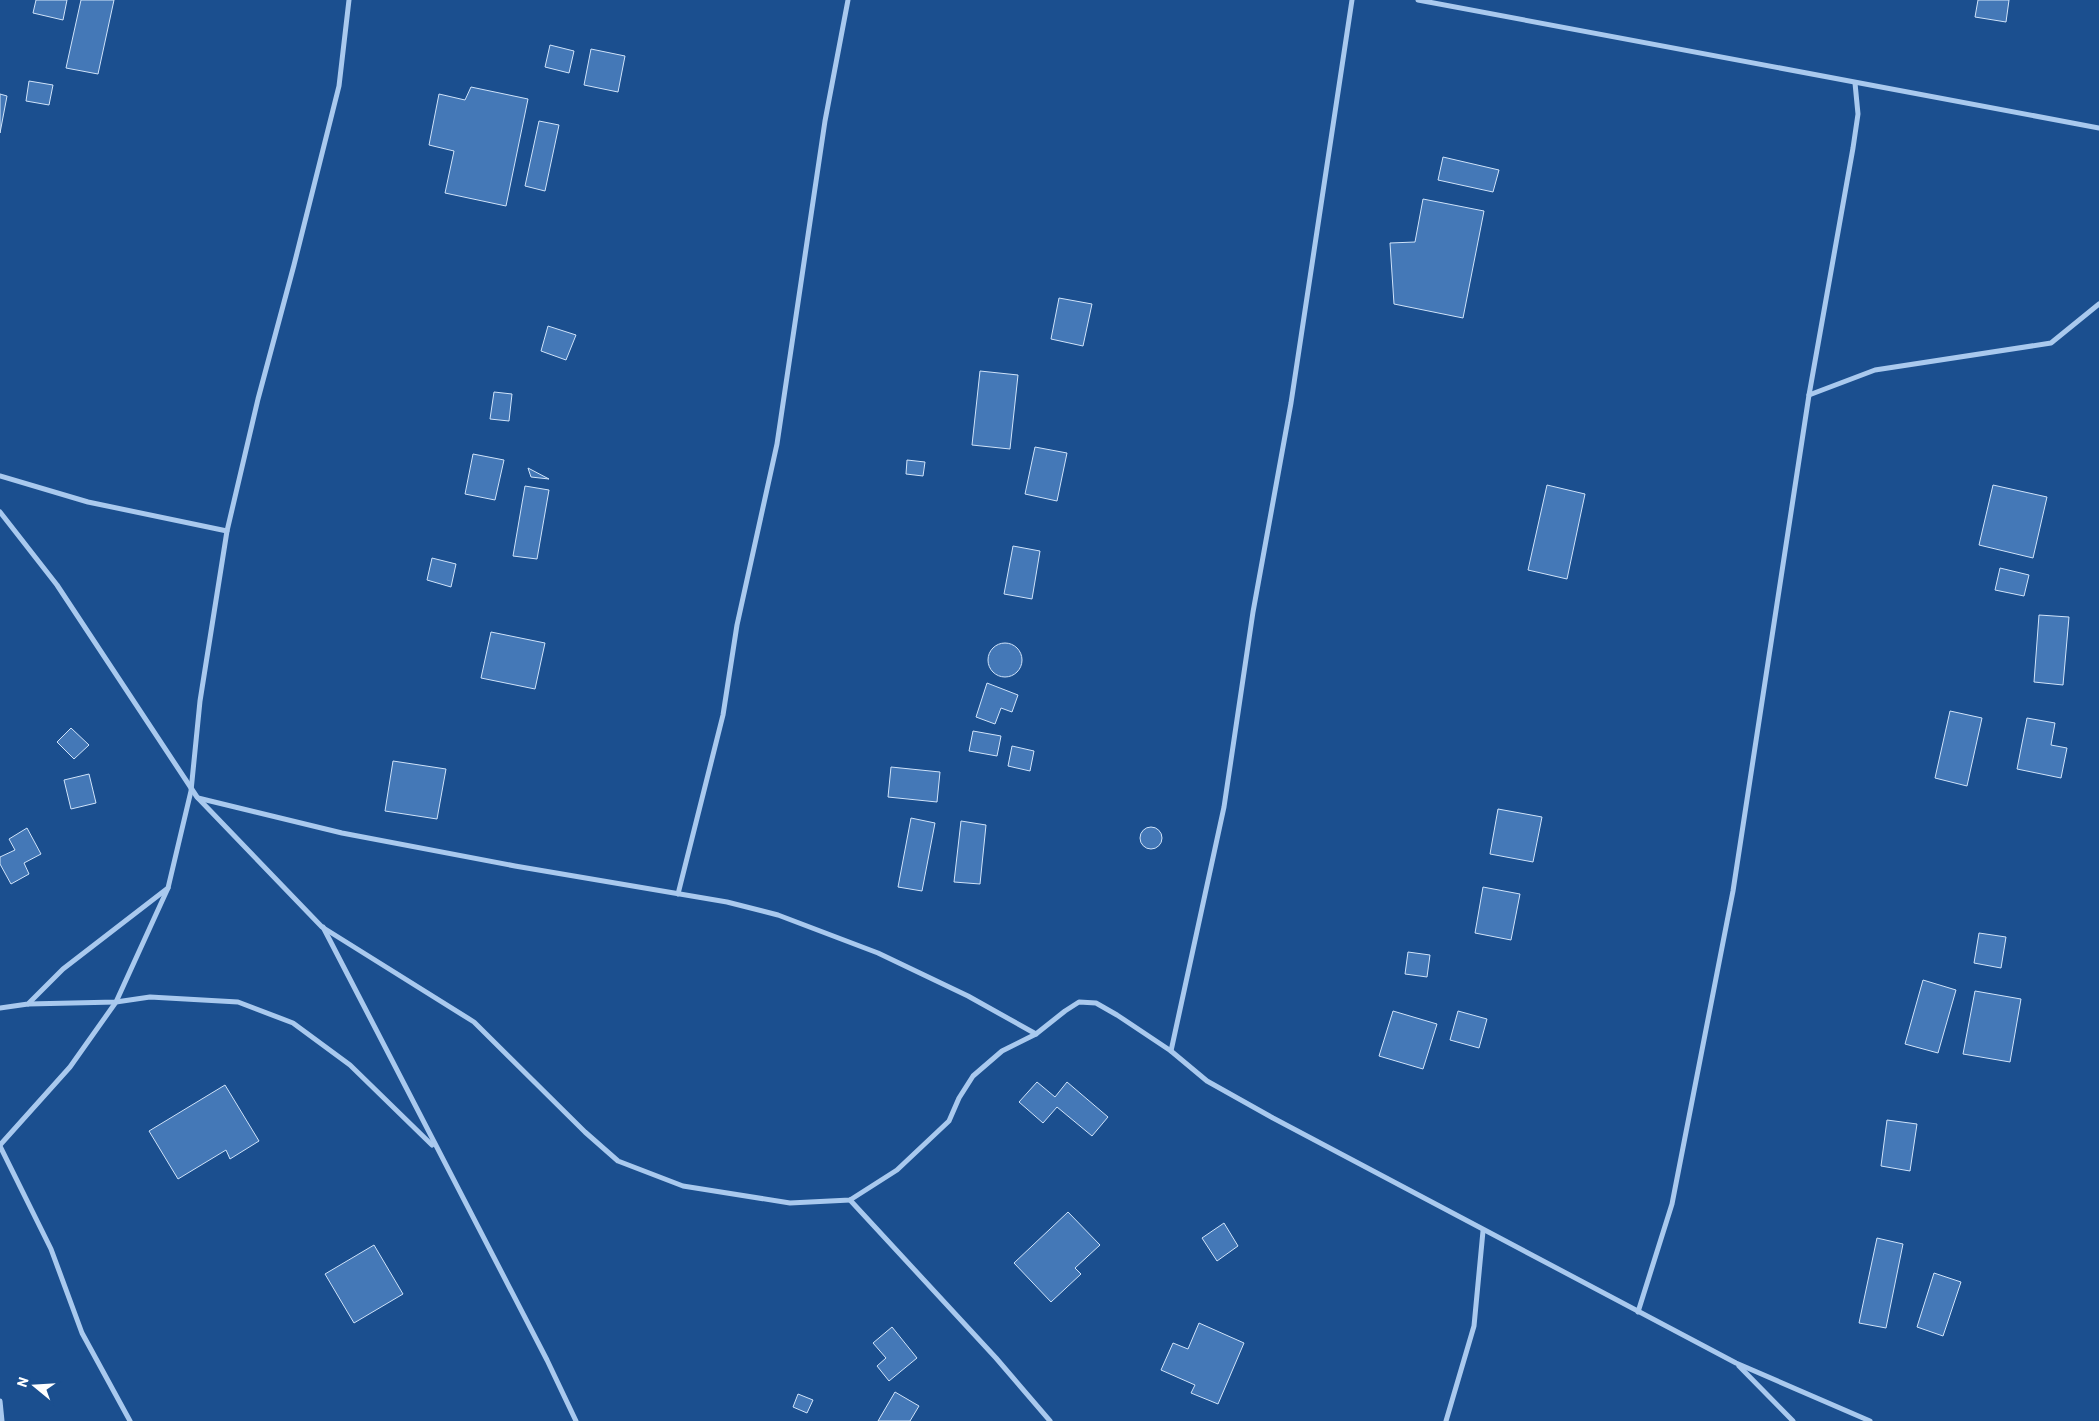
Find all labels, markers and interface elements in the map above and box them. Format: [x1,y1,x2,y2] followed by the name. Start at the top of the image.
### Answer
[10,1361,60,1411] north arrow
[13,1375,32,1389] text: N

